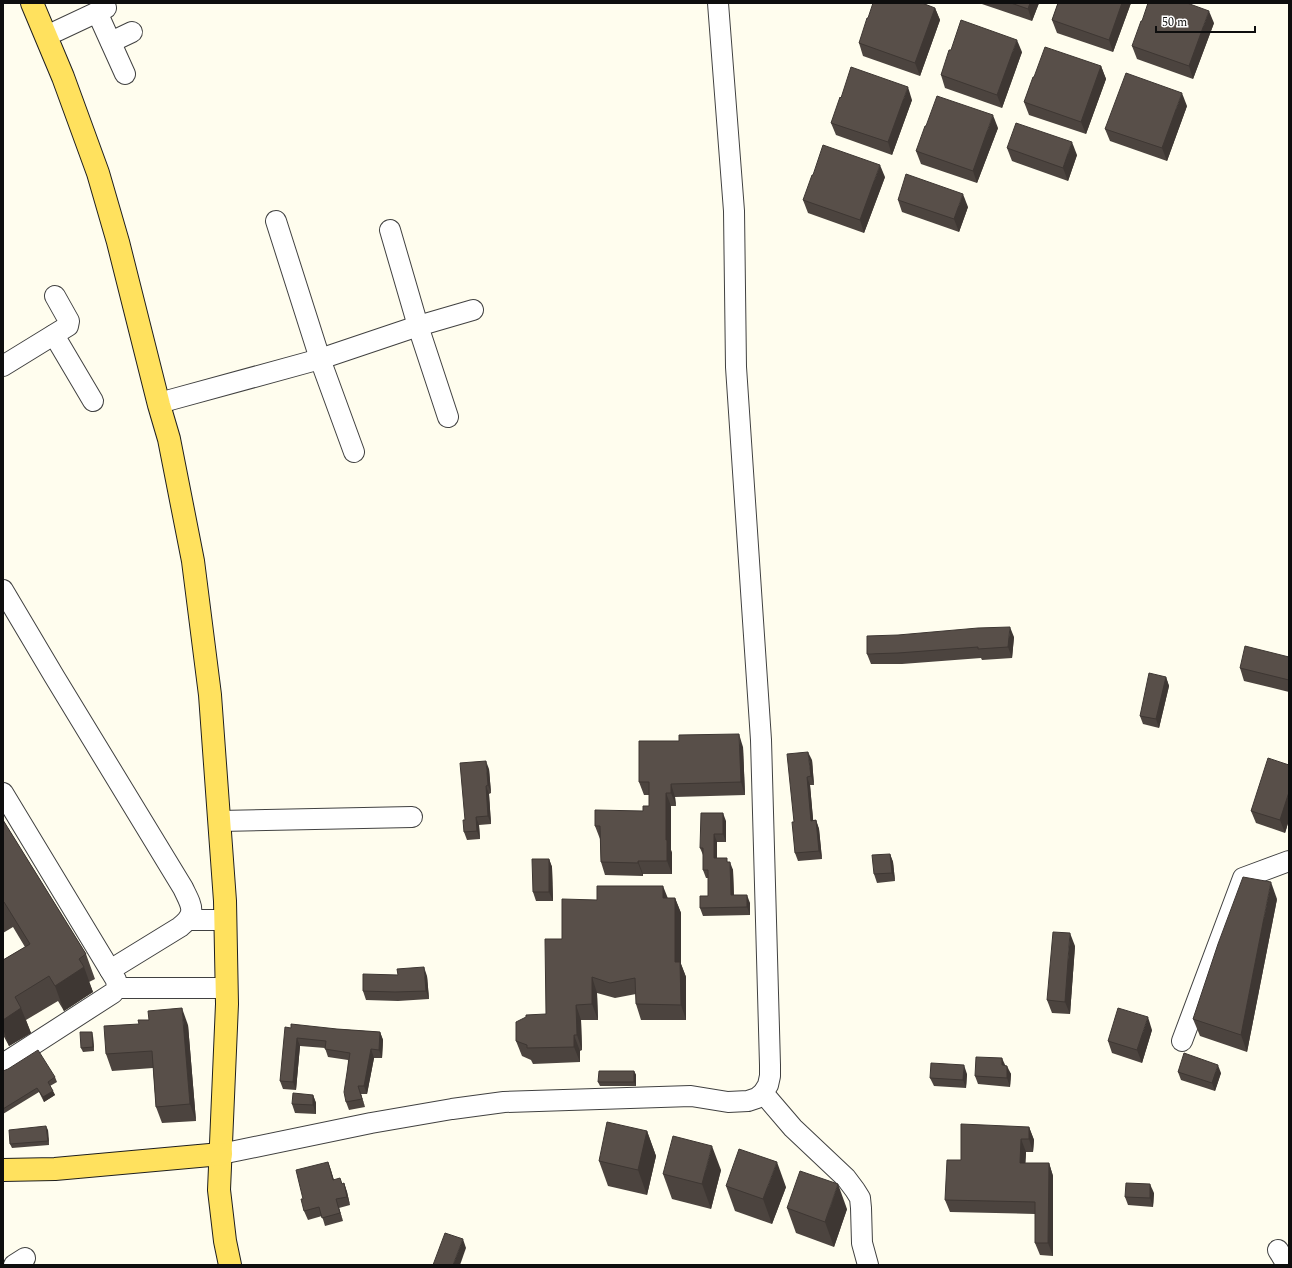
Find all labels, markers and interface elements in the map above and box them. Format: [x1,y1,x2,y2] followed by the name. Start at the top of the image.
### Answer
[1156,8,1255,34] scale bar
[1162,13,1187,32] text: 50 m

